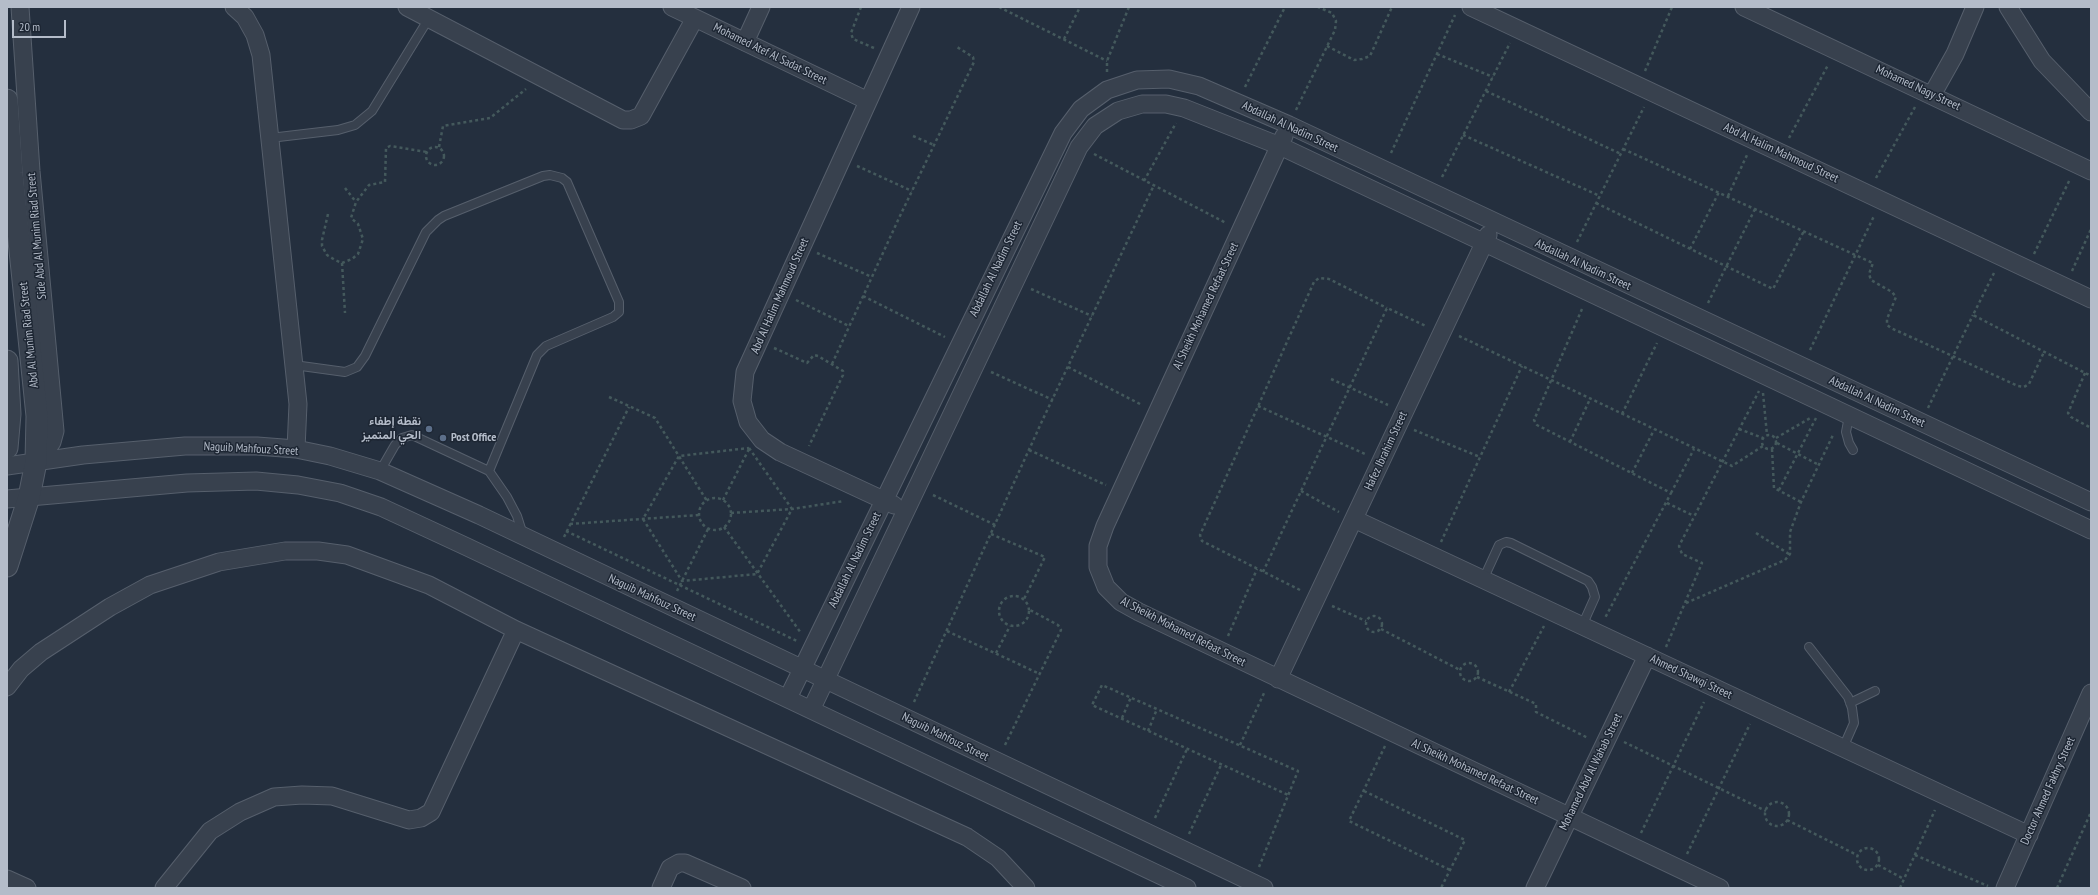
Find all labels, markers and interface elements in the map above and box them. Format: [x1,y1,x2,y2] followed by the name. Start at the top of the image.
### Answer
[14,12,68,38] scale bar
[19,19,40,34] text: 20 m
[711,20,829,88] street label: Mohamed Atef Al Sadat Street
[1873,62,1963,114] street label: Mohamed Nagy Street
[1240,98,1340,156] street label: Abdallah Al Nadim Street
[1721,120,1841,186] street label: Abd Al Halim Mahmoud Street
[24,172,50,300] street label: Side Abd Al Munim Riad Street
[967,219,1025,319] street label: Abdallah Al Nadim Street
[748,236,812,356] street label: Abd Al Halim Mahmoud Street
[1533,236,1633,294] street label: Abdallah Al Nadim Street
[1170,240,1242,372] street label: Al Sheikh Mohamed Refaat Street
[16,281,42,389] street label: Abd Al Munim Riad Street
[1827,373,1927,431] street label: Abdallah Al Nadim Street
[1361,409,1411,493] street label: Hafez Ibrahim Street
[361,415,421,443] place label: نقطة إطفاء الحي المتميز
[424,424,434,434] marker: نقطة إطفاء الحي المتميز
[451,431,496,445] place label: Post Office
[438,433,448,443] marker: Post Office
[203,439,299,459] street label: Naguib Mahfouz Street
[826,510,884,610] street label: Abdallah Al Nadim Street
[606,571,698,625] street label: Naguib Mahfouz Street
[1118,594,1248,670] street label: Al Sheikh Mohamed Refaat Street
[1648,652,1734,702] street label: Ahmed Shawqi Street
[899,710,991,764] street label: Naguib Mahfouz Street
[1556,711,1626,833] street label: Mohamed Abd Al Wahab Street
[2018,735,2078,847] street label: Doctor Ahmed Fakhry Street
[1409,736,1541,808] street label: Al Sheikh Mohamed Refaat Street

